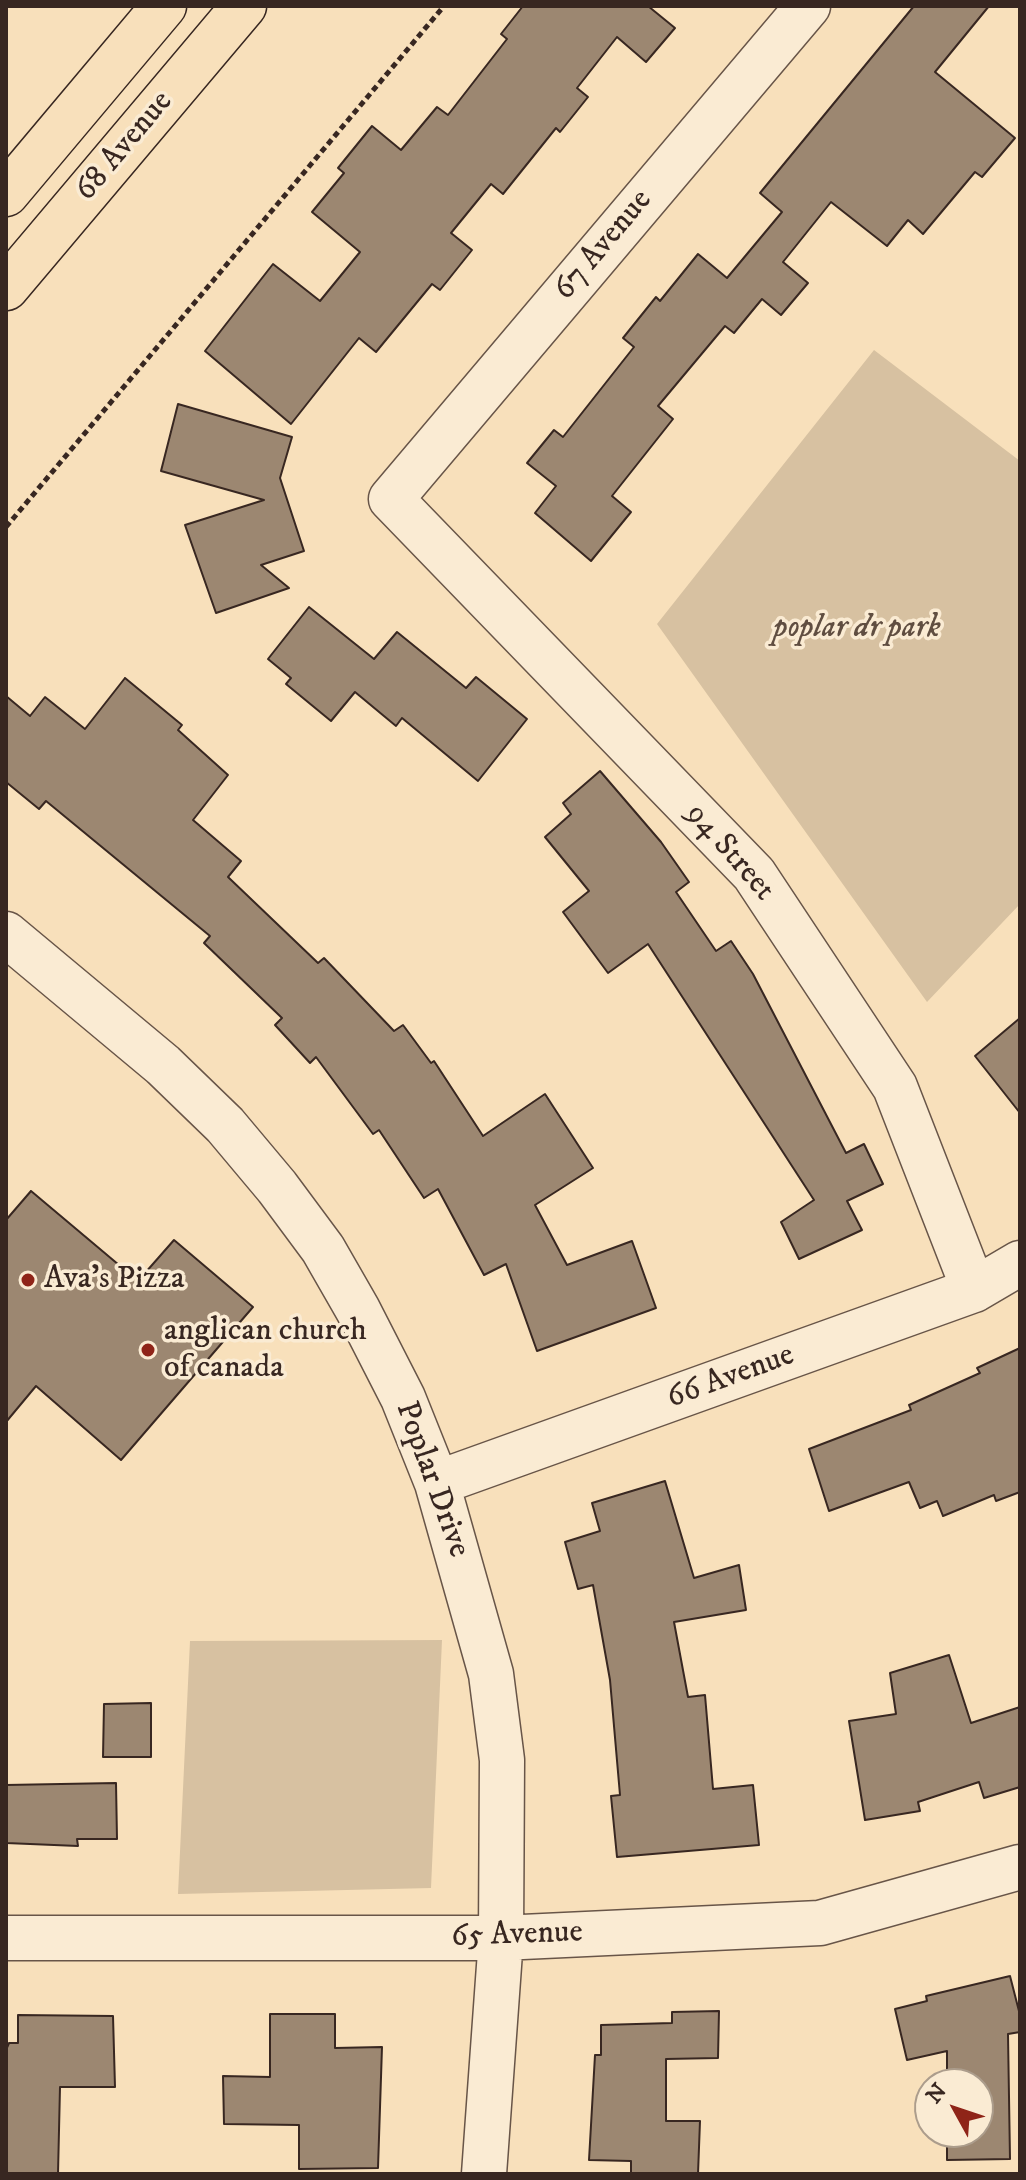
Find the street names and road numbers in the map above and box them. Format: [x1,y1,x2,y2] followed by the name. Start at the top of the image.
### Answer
[68,84,182,210] street label: 68 Avenue
[547,183,661,309] street label: 67 Avenue
[676,796,782,910] street label: 94 Street
[662,1337,800,1419] street label: 66 Avenue
[385,1397,477,1563] street label: Poplar Drive
[451,1915,583,1957] street label: 65 Avenue

